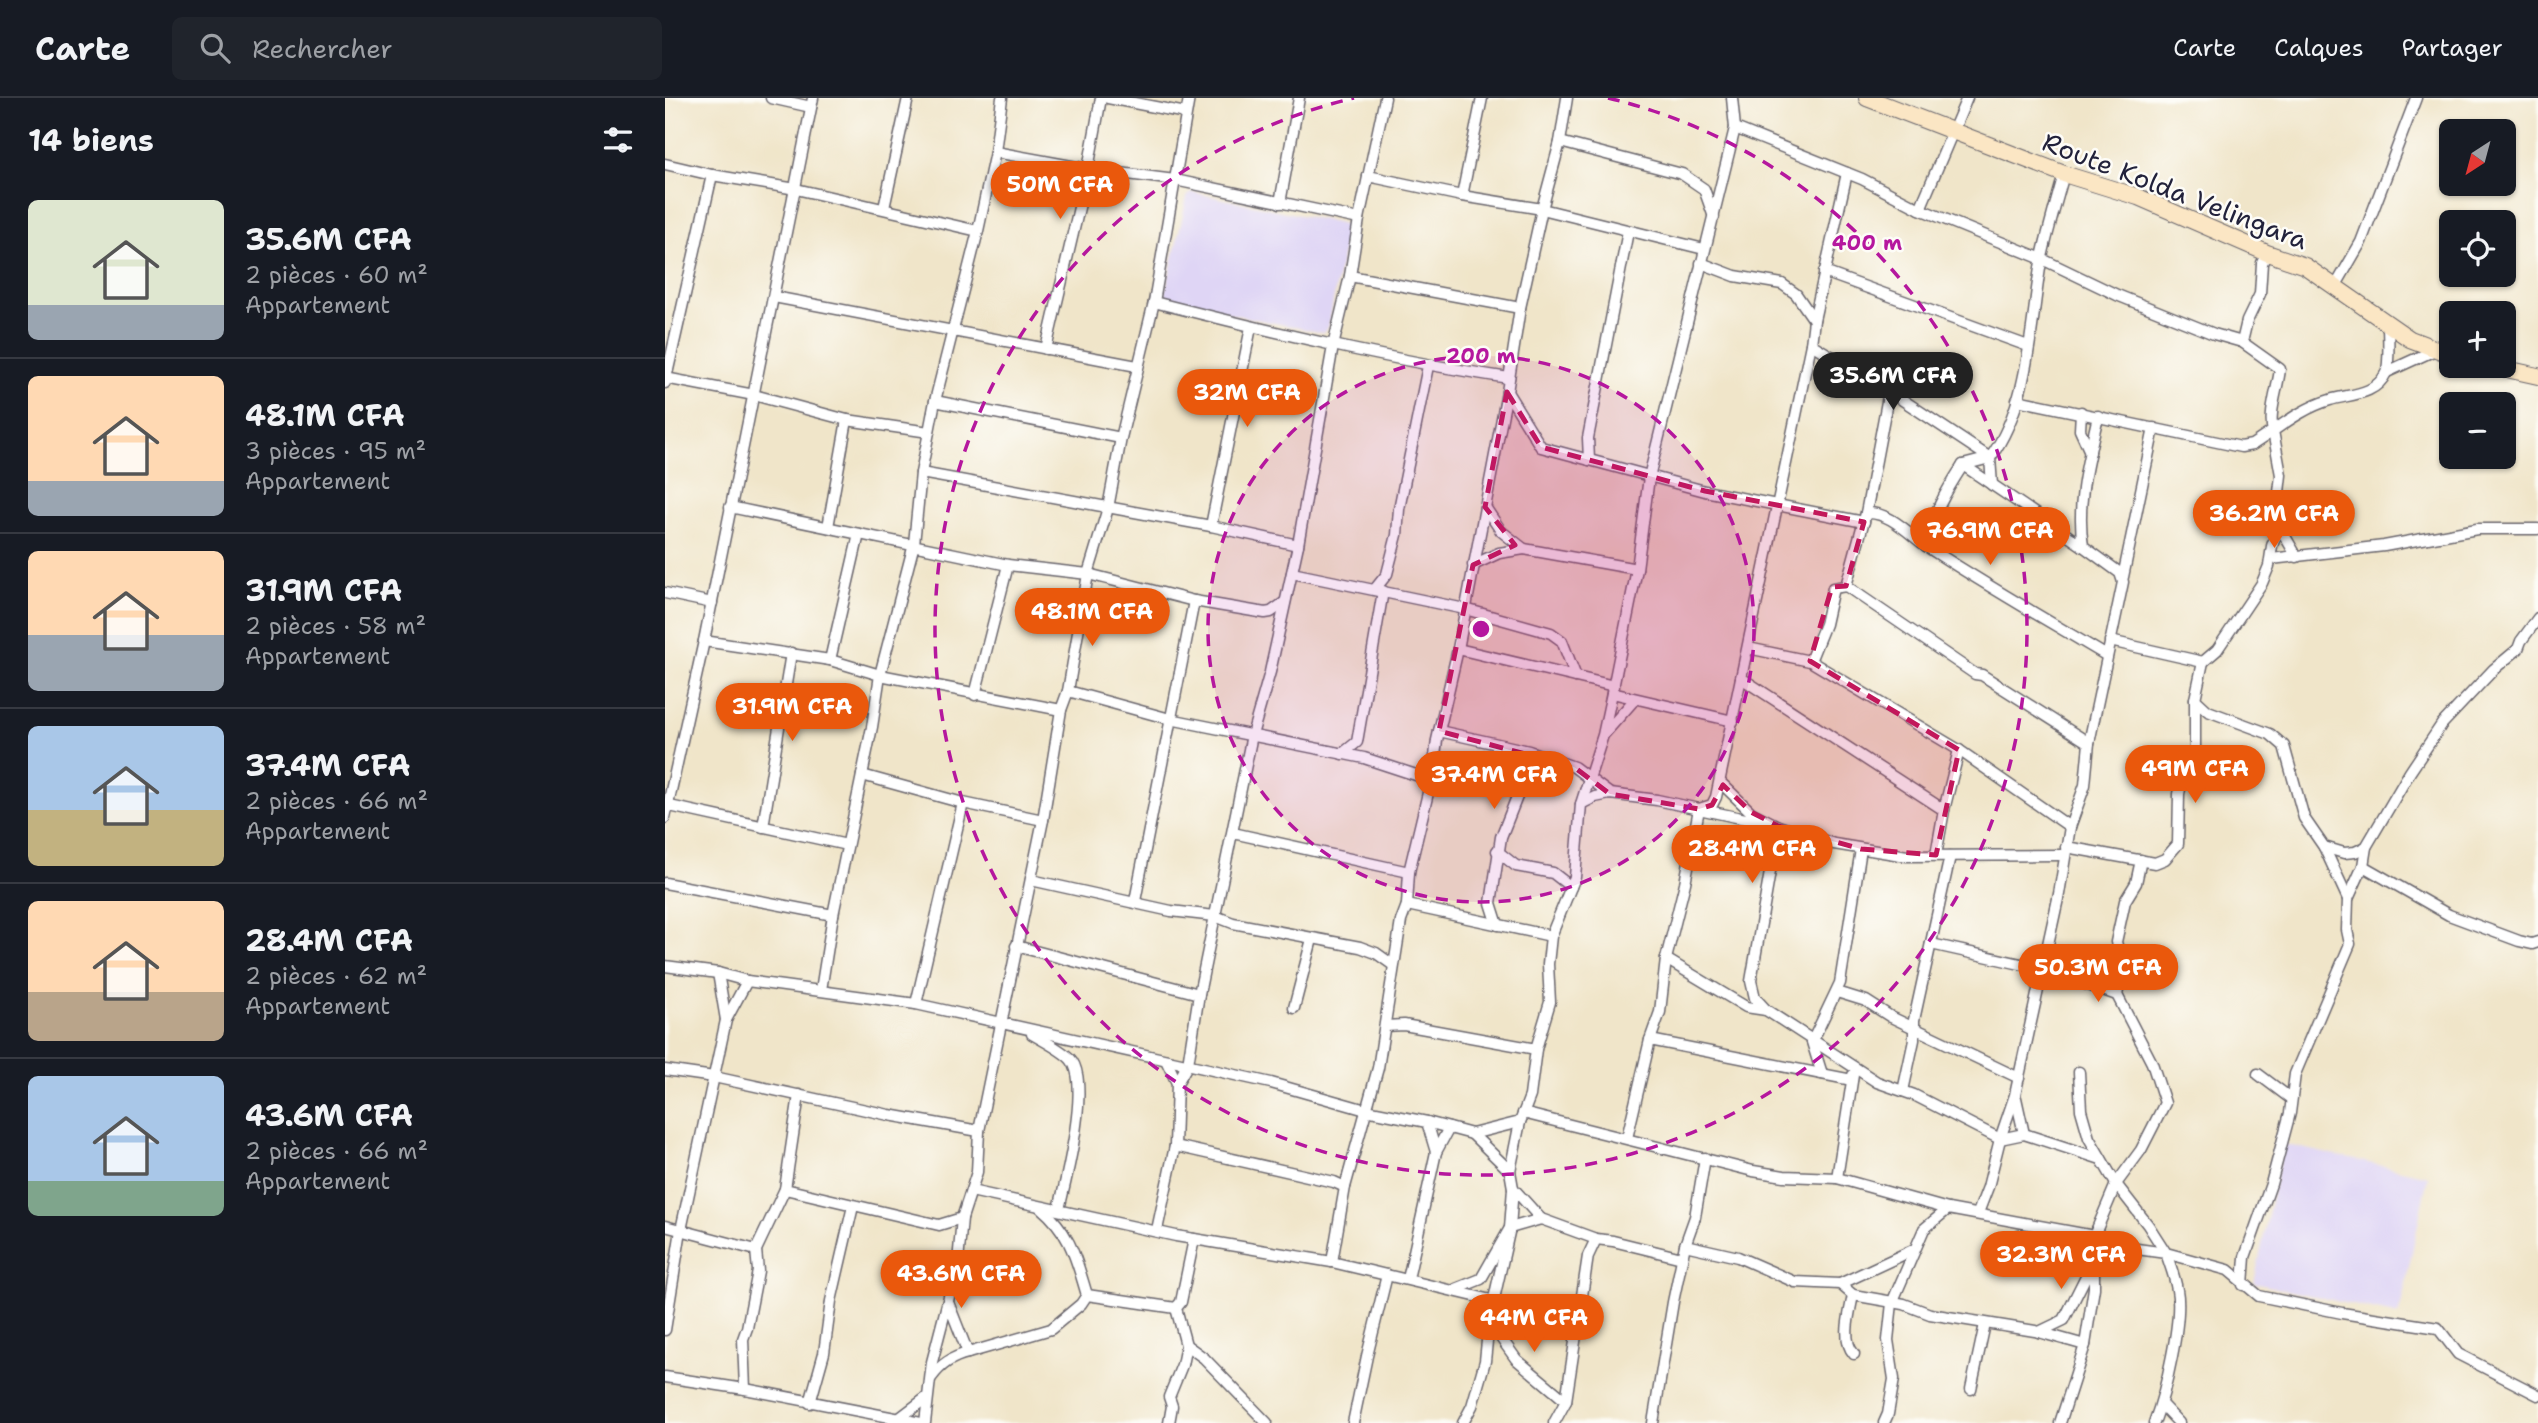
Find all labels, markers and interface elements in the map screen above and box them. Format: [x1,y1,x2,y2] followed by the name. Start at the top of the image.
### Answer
[172,17,662,80] search box
[35,26,130,71] text: Carte
[196,29,234,67] icon: search
[252,31,393,66] text: Rechercher
[2173,32,2236,64] text: Carte
[2274,32,2364,64] text: Calques
[2402,32,2503,64] text: Partager
[2439,119,2517,196] north arrow
[2439,119,2516,469] map controls
[28,120,154,161] text: 14 biens
[599,121,637,159] icon: filters
[2038,124,2313,257] street label: Route Kolda Velingara
[995,162,1125,221] pin: 50M CFA
[1007,169,1113,199] text: 50M CFA
[2439,210,2516,287] button: locate
[245,219,412,260] text: 35.6M CFA
[84,228,168,312] icon: home
[1832,229,1902,257] text: 400 m
[245,260,428,290] text: 2 pièces · 60 m²
[245,290,390,320] text: Appartement
[2439,301,2516,378] button: +
[1446,342,1516,370] text: 200 m
[1813,352,1973,412] pin: 35.6M CFA
[1829,360,1957,390] text: 35.6M CFA
[1182,370,1312,429] pin: 32M CFA
[1193,377,1301,407] text: 32M CFA
[2439,392,2516,469] button: −
[245,395,405,436] text: 48.1M CFA
[84,404,168,488] icon: home
[245,436,426,466] text: 3 pièces · 95 m²
[245,466,390,496] text: Appartement
[2194,490,2354,550] pin: 36.2M CFA
[2209,498,2339,528] text: 36.2M CFA
[1910,508,2070,567] pin: 76.9M CFA
[1926,515,2054,545] text: 76.9M CFA
[245,570,402,611] text: 31.9M CFA
[84,579,168,663] icon: home
[1012,588,1172,648] pin: 48.1M CFA
[1031,596,1153,626] text: 48.1M CFA
[245,611,426,641] text: 2 pièces · 58 m²
[1469,617,1493,641] centre of rings
[245,641,390,671] text: Appartement
[712,684,872,743] pin: 31.9M CFA
[732,691,852,721] text: 31.9M CFA
[245,745,410,786] text: 37.4M CFA
[2130,746,2260,805] pin: 49M CFA
[1414,752,1574,811] pin: 37.4M CFA
[2141,753,2249,783] text: 49M CFA
[84,754,168,838] icon: home
[1431,759,1557,789] text: 37.4M CFA
[245,786,428,816] text: 2 pièces · 66 m²
[245,816,390,846] text: Appartement
[1672,826,1832,885] pin: 28.4M CFA
[1688,833,1816,863] text: 28.4M CFA
[245,920,413,961] text: 28.4M CFA
[84,929,168,1013] icon: home
[2018,944,2178,1004] pin: 50.3M CFA
[2034,952,2162,982] text: 50.3M CFA
[245,961,427,991] text: 2 pièces · 62 m²
[245,991,390,1021] text: Appartement
[245,1095,413,1136] text: 43.6M CFA
[84,1104,168,1188] icon: home
[245,1136,428,1166] text: 2 pièces · 66 m²
[245,1166,390,1196] text: Appartement
[1981,1232,2141,1291] pin: 32.3M CFA
[1996,1239,2126,1269] text: 32.3M CFA
[881,1250,1041,1310] pin: 43.6M CFA
[897,1258,1025,1288] text: 43.6M CFA
[1469,1294,1599,1354] pin: 44M CFA
[1480,1302,1588,1332] text: 44M CFA

